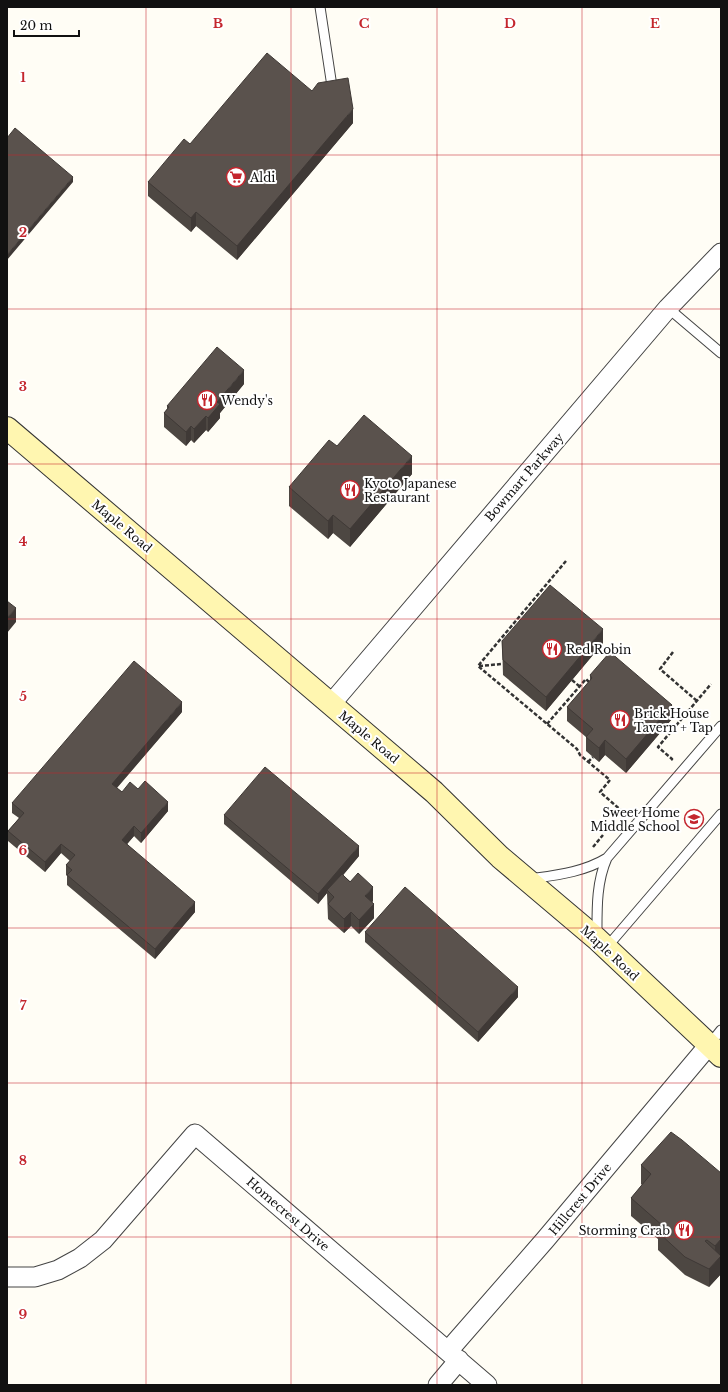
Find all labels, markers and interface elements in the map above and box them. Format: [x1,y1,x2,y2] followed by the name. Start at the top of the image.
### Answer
[14,12,79,38] scale bar
[213,15,223,32] text: B
[359,15,370,32] text: C
[504,15,516,32] text: D
[650,15,660,32] text: E
[20,18,52,33] text: 20 m
[20,69,26,86] text: 1
[225,166,247,188] supermarket icon: Aldi
[249,170,275,185] place label: Aldi
[19,224,27,241] text: 2
[19,378,27,395] text: 3
[196,389,218,411] restaurant icon: Wendy's
[220,393,273,408] place label: Wendy's
[482,429,567,524] street label: Bowmart Parkway
[364,476,457,505] place label: Kyoto Japanese Restaurant
[339,479,361,501] restaurant icon: Kyoto Japanese Restaurant
[89,496,155,556] street label: Maple Road
[19,533,28,550] text: 4
[541,638,563,660] restaurant icon: Red Robin
[566,642,631,657] place label: Red Robin
[19,688,27,705] text: 5
[634,706,713,735] place label: Brick House Tavern + Tap
[336,707,402,767] street label: Maple Road
[609,709,631,731] restaurant icon: Brick House Tavern + Tap
[590,805,680,834] place label: Sweet Home Middle School
[683,808,705,830] school or university icon: Sweet Home Middle School
[19,842,28,859] text: 6
[578,922,642,984] street label: Maple Road
[20,997,27,1014] text: 7
[19,1152,27,1169] text: 8
[545,1160,615,1238] street label: Hillcrest Drive
[243,1174,333,1254] street label: Homecrest Drive
[673,1219,695,1241] restaurant icon: Storming Crab
[579,1223,670,1238] place label: Storming Crab
[19,1306,28,1323] text: 9

